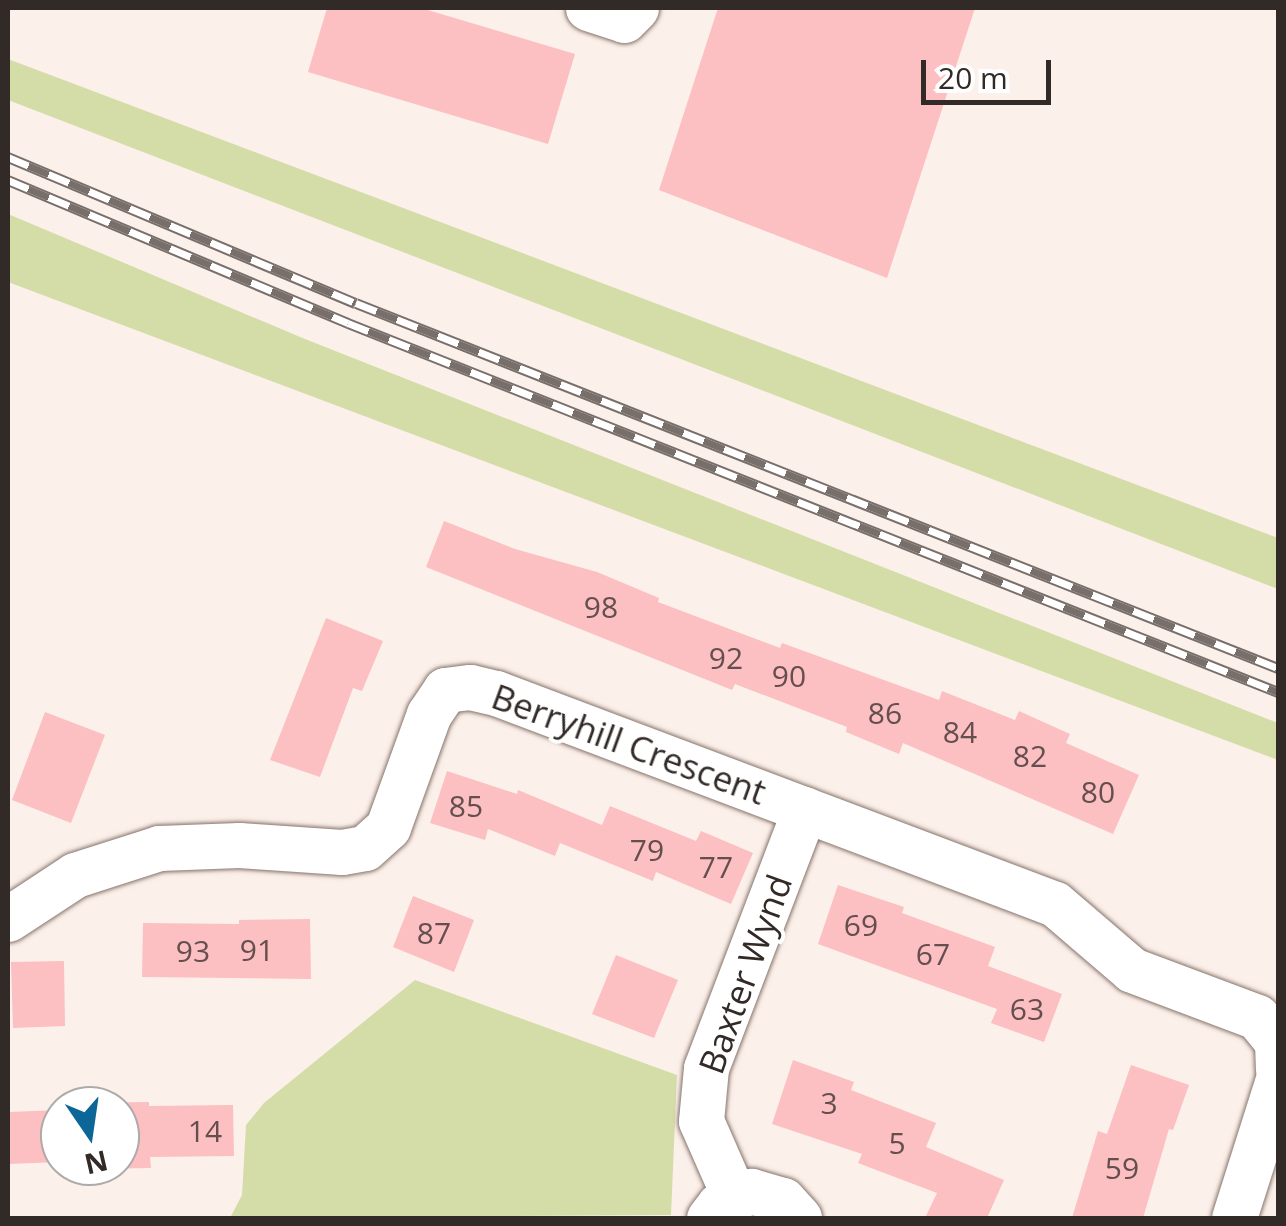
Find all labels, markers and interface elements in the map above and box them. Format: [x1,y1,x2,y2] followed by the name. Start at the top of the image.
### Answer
[926,40,1056,102] scale bar
[938,57,1008,98] text: 20 m
[584,589,618,625] house number: 98
[709,640,743,676] house number: 92
[772,658,806,694] house number: 90
[486,675,772,813] street label: Berryhill Crescent
[868,695,902,731] house number: 86
[943,714,977,750] house number: 84
[1013,738,1047,774] house number: 82
[1081,774,1115,810] house number: 80
[449,788,483,824] house number: 85
[630,832,664,868] house number: 79
[699,849,733,885] house number: 77
[690,869,800,1079] street label: Baxter Wynd
[844,907,878,943] house number: 69
[417,915,451,951] house number: 87
[240,932,274,968] house number: 91
[176,933,210,969] house number: 93
[916,936,950,972] house number: 67
[1010,991,1044,1027] house number: 63
[820,1085,838,1121] house number: 3
[40,1086,140,1186] north arrow
[188,1113,222,1149] house number: 14
[888,1125,906,1161] house number: 5
[81,1142,112,1184] text: N
[1105,1150,1139,1186] house number: 59

